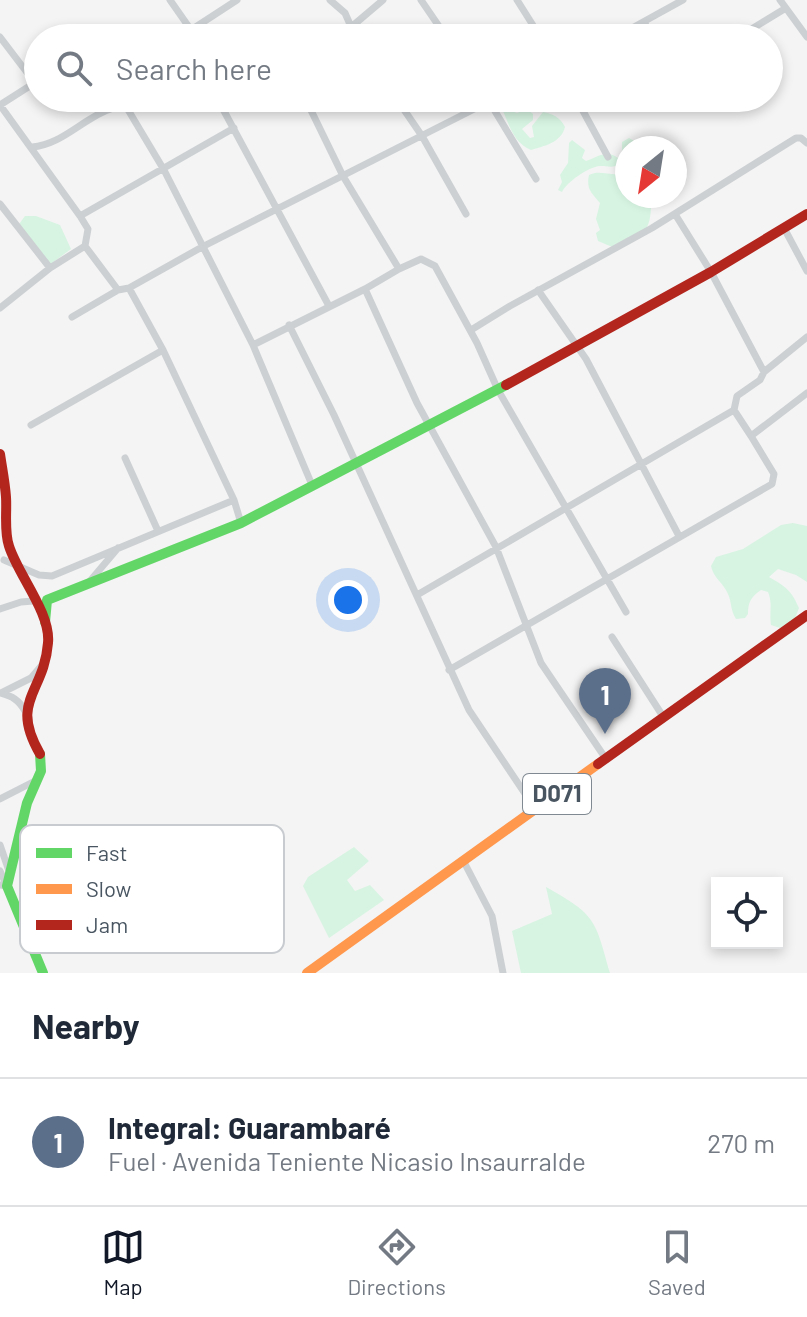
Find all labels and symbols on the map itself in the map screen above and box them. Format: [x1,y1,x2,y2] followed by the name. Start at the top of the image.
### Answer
[615,136,687,208] north arrow
[328,580,368,620] your location
[579,668,631,734] pin: 1
[523,774,591,814] road number: D071
[20,825,284,953] legend
[86,839,128,865] text: Fast
[86,875,131,901] text: Slow
[86,911,128,937] text: Jam

